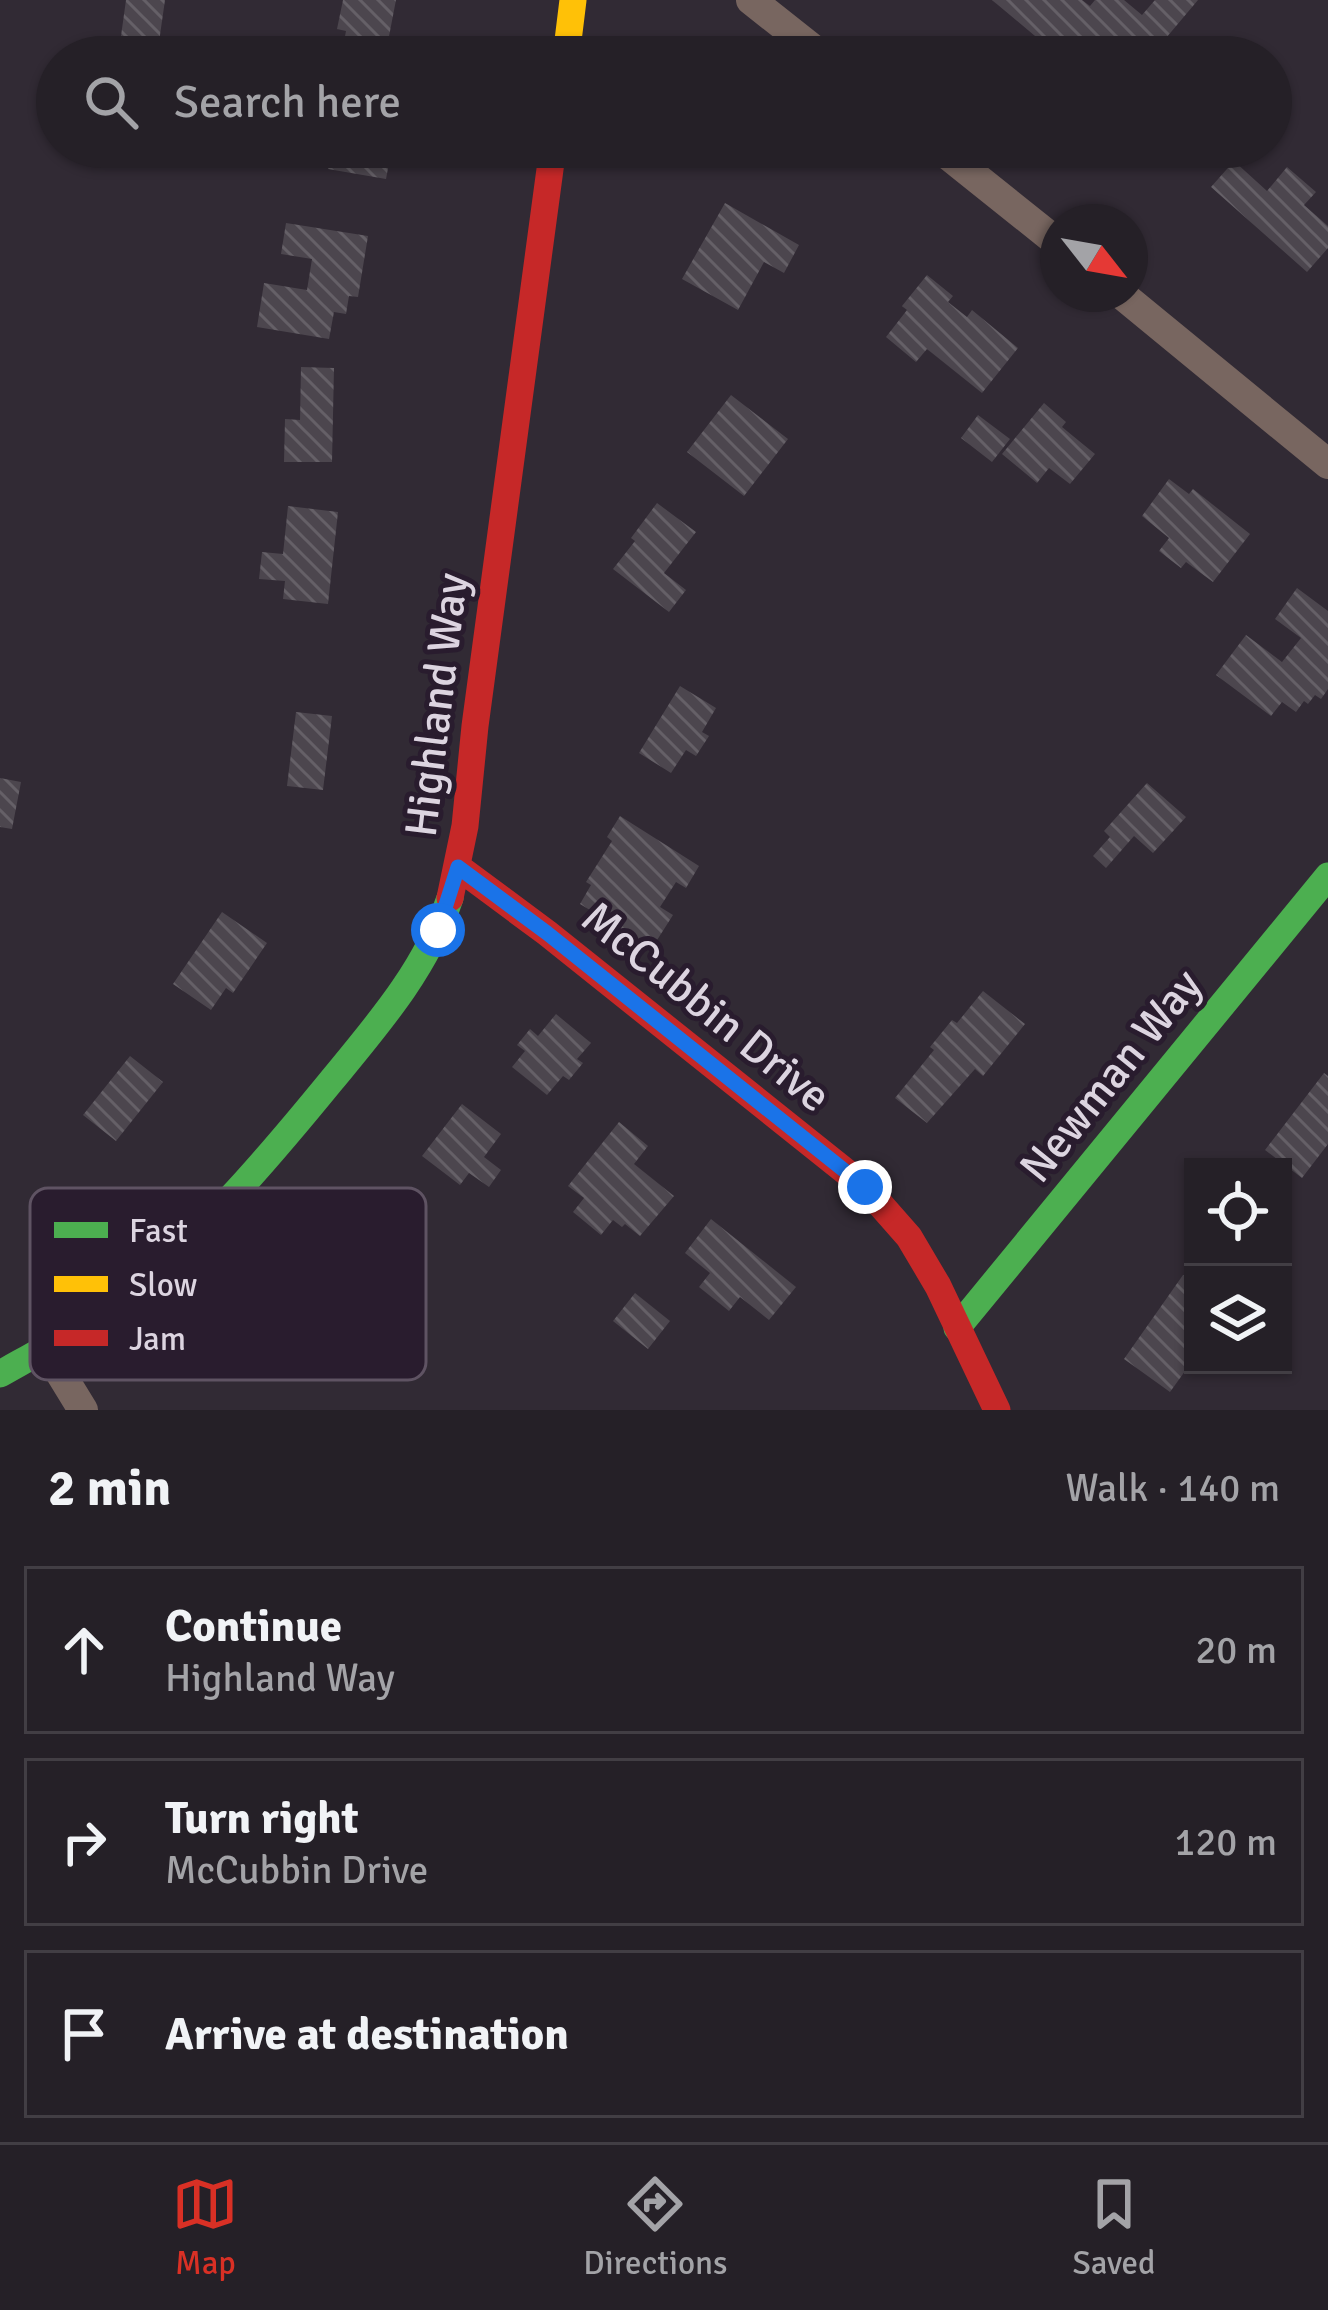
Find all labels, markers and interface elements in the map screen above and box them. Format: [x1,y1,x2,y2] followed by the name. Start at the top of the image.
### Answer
[36,36,1292,168] search box
[78,69,144,135] icon: search
[174,75,401,130] text: Search here
[1040,204,1148,312] north arrow
[394,570,480,840] street label: Highland Way
[571,890,841,1124] street label: McCubbin Drive
[411,903,465,957] route start
[1008,958,1214,1194] street label: Newman Way
[1184,1158,1292,1374] map controls
[1184,1158,1292,1266] button: locate
[838,1160,892,1214] route end
[30,1188,426,1380] legend
[129,1211,188,1252] text: Fast
[129,1265,198,1306] text: Slow
[1184,1266,1292,1374] button: layers
[129,1319,186,1360] text: Jam
[48,1457,171,1520] text: 2 min
[1066,1464,1280,1512] text: Walk · 140 m
[165,1599,342,1654] text: Continue
[51,1617,117,1683] icon: ahead
[1195,1626,1277,1674] text: 20 m
[165,1654,395,1702] text: Highland Way
[165,1791,359,1846] text: Turn right
[51,1809,117,1875] icon: right
[1174,1818,1277,1866] text: 120 m
[165,1846,428,1894] text: McCubbin Drive
[51,2001,117,2067] icon: arrive
[165,2007,569,2062] text: Arrive at destination
[172,2171,238,2284] tab: Map
[583,2171,728,2284] tab: Directions
[1072,2171,1156,2284] tab: Saved

